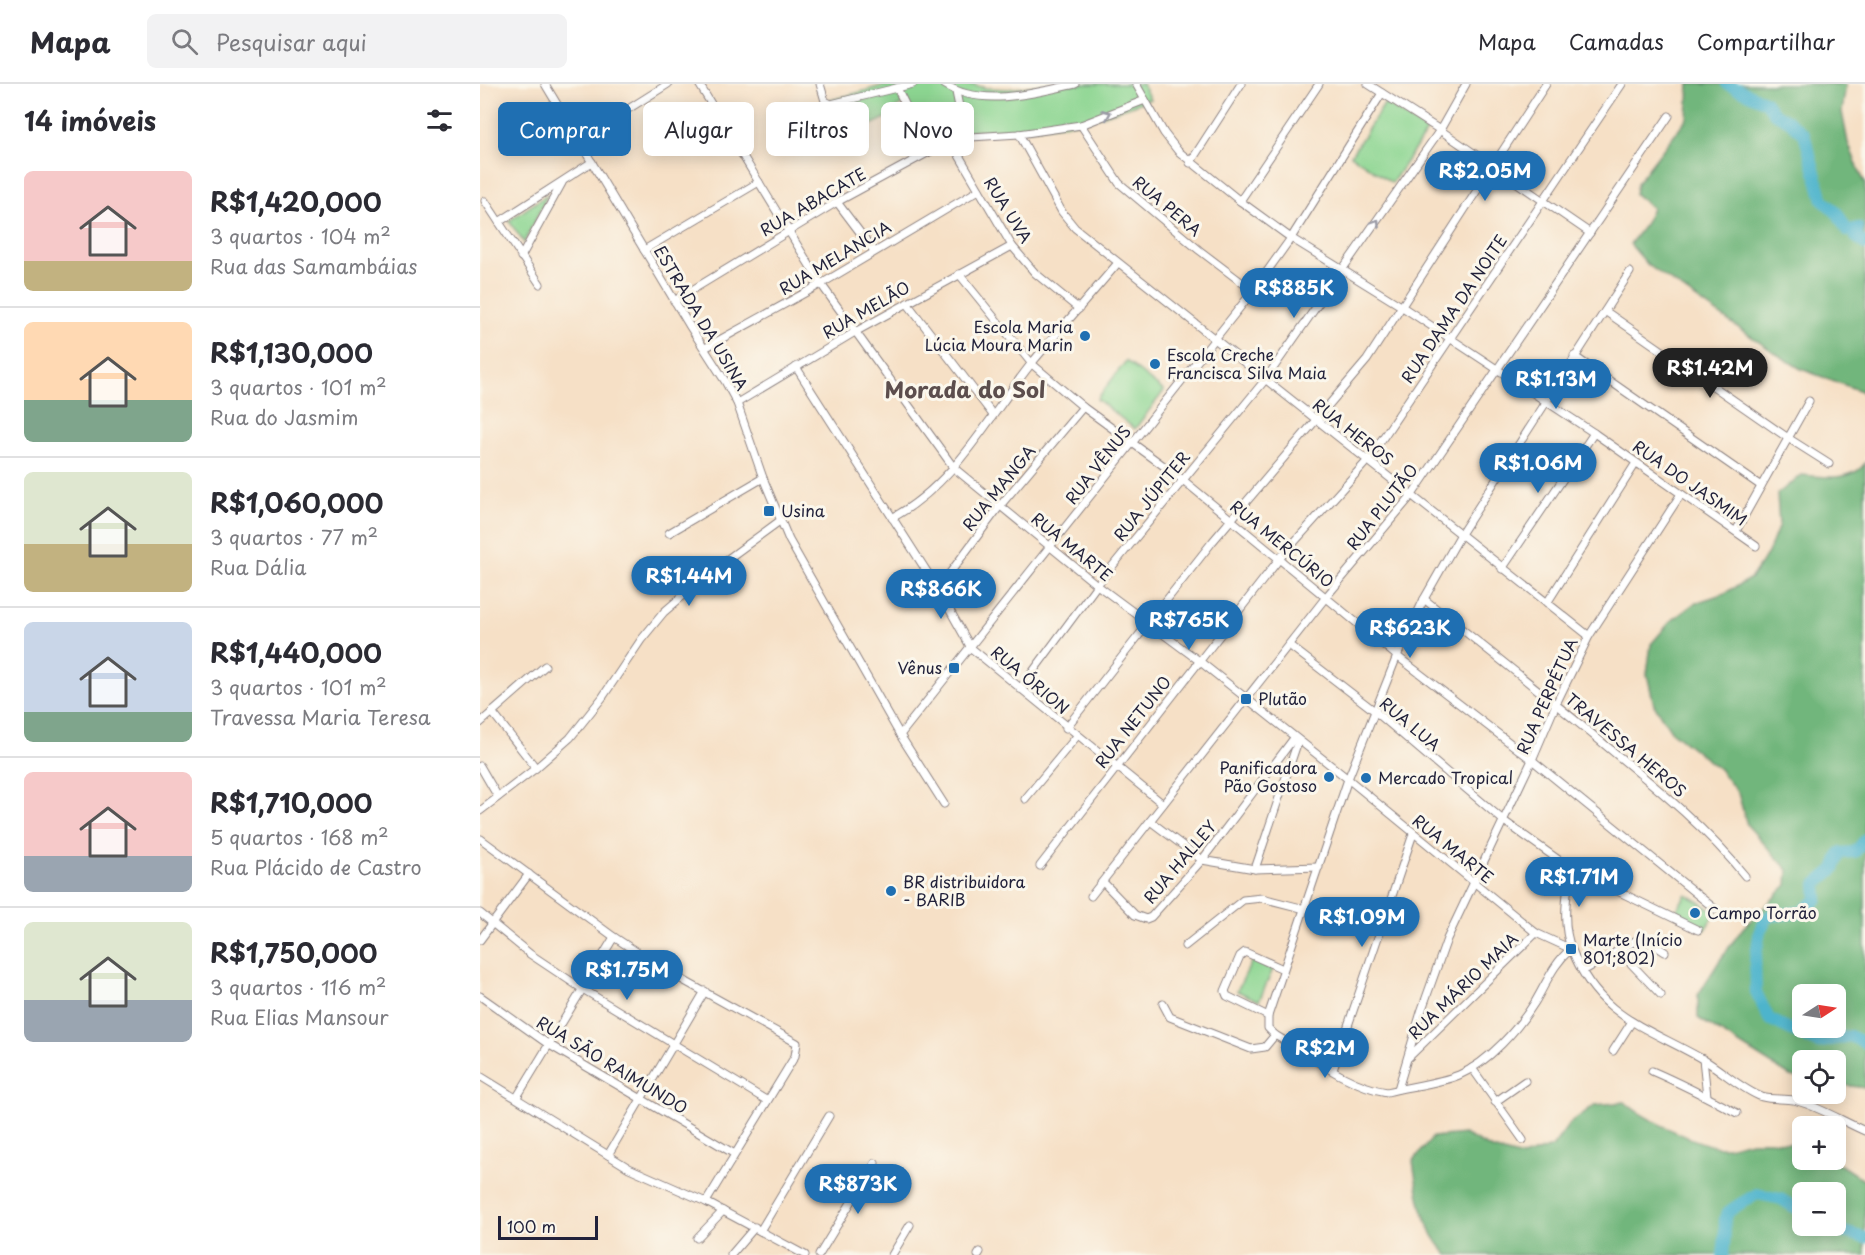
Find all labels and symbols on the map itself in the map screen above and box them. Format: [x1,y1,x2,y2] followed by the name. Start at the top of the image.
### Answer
[1101,109,1112,122] one-way arrow
[1430,151,1540,202] pin: R$2.05M
[755,161,870,241] street label: RUA ABACATE
[1128,169,1207,241] street label: RUA PERA
[979,172,1039,247] street label: RUA UVA
[774,214,895,300] street label: RUA MELANCIA
[1369,219,1380,230] one-way arrow
[1394,229,1512,388] street label: RUA DAMA DA NOITE
[649,240,755,395] street label: ESTRADA DA USINA
[1245,268,1343,319] pin: R$885K
[817,274,914,344] street label: RUA MELÃO
[925,314,1073,356] place label: Escola Maria Lúcia Moura Marin
[1078,329,1092,343] marker: Escola Maria Lúcia Moura Marin
[1167,342,1327,384] place label: Escola Creche Francisca Silva Maia
[1655,348,1765,399] pin: R$1.42M
[1148,357,1162,371] marker: Escola Creche Francisca Silva Maia
[1501,359,1611,410] pin: R$1.13M
[884,372,1046,405] district label: Morada do Sol
[1308,392,1399,470] street label: RUA HEROS
[1059,420,1136,509] street label: RUA VÊNUS
[1628,434,1753,531] street label: RUA DO JASMIM
[956,439,1040,536] street label: RUA MANGA
[1483,443,1593,494] pin: R$1.06M
[1107,445,1195,546] street label: RUA JÚPITER
[1340,458,1423,555] street label: RUA PLUTÃO
[1226,494,1340,593] street label: RUA MERCÚRIO
[781,498,825,522] place label: Usina
[762,504,776,518] marker: Usina
[1027,506,1118,586] street label: RUA MARTE
[634,556,744,607] pin: R$1.44M
[892,569,990,620] pin: R$866K
[1140,600,1238,651] pin: R$765K
[1361,608,1459,659] pin: R$623K
[1510,633,1583,758] street label: RUA PERPÉTUA
[986,639,1075,719] street label: RUA ÓRION
[898,655,942,679] place label: Vênus
[947,661,961,675] marker: Vênus
[1088,670,1176,773] street label: RUA NETUNO
[1258,686,1307,710] place label: Plutão
[1561,687,1692,802] street label: TRAVESSA HEROS
[1375,691,1446,756] street label: RUA LUA
[1239,692,1253,706] marker: Plutão
[1219,755,1317,797] place label: Panificadora Pão Gostoso
[1378,765,1513,789] place label: Mercado Tropical
[1322,770,1336,784] marker: Panificadora Pão Gostoso
[1359,771,1373,785] marker: Mercado Tropical
[1408,808,1499,888] street label: RUA MARTE
[1137,814,1221,908] street label: RUA HALLEY
[1524,857,1634,908] pin: R$1.71M
[903,869,1026,911] place label: BR distribuidora - BARIB
[884,884,898,898] marker: BR distribuidora - BARIB
[1307,897,1417,948] pin: R$1.09M
[1707,900,1817,924] place label: Campo Torrão
[1688,906,1702,920] marker: Campo Torrão
[1402,926,1523,1044] street label: RUA MÁRIO MAIA
[1583,927,1682,969] place label: Marte (Início 801;802)
[1564,942,1578,956] marker: Marte (Início 801;802)
[572,950,682,1001] pin: R$1.75M
[1792,984,1846,1038] north arrow
[532,1009,693,1119] street label: RUA SÃO RAIMUNDO
[1289,1028,1361,1079] pin: R$2M
[809,1164,907,1215] pin: R$873K
[498,1213,598,1240] scale bar

